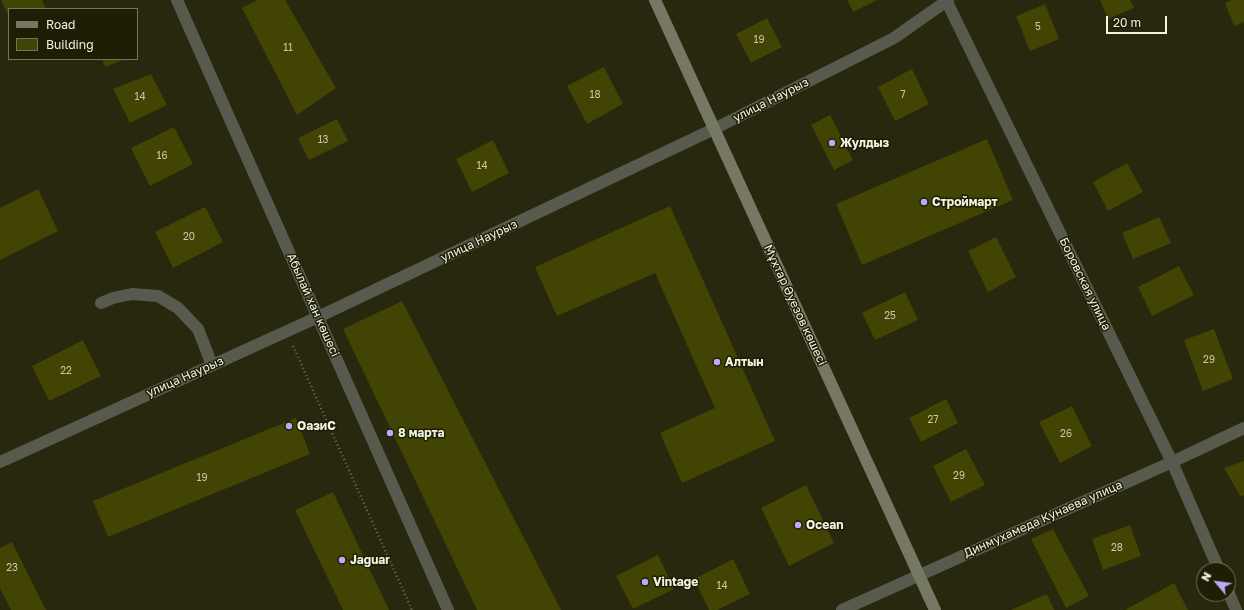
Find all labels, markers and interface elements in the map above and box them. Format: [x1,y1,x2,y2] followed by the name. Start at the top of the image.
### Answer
[8,8,138,60] legend
[1108,8,1169,34] scale bar
[1113,15,1141,30] text: 20 m
[46,17,75,32] text: Road
[1035,21,1041,33] house number: 5
[754,34,764,46] house number: 19
[46,37,94,52] text: Building
[283,42,293,54] house number: 11
[731,75,811,125] street label: улица Наурыз
[590,89,600,101] house number: 18
[900,89,906,101] house number: 7
[135,91,145,103] house number: 14
[318,134,328,146] house number: 13
[840,136,889,150] place label: Жулдыз
[827,138,837,148] marker: Жулдыз
[157,150,167,162] house number: 16
[477,160,487,172] house number: 14
[932,195,998,209] place label: Строймарт
[919,197,929,207] marker: Строймарт
[438,217,520,265] street label: улица Наурыз
[183,231,195,243] house number: 20
[1056,235,1114,333] street label: Боровская улица
[761,242,829,368] street label: Мұхтар Әуезов көшесі
[284,251,342,359] street label: Абылай хан көшесі
[884,310,896,322] house number: 25
[144,354,226,400] street label: улица Наурыз
[1203,354,1215,366] house number: 29
[725,355,764,369] place label: Алтын
[712,357,722,367] marker: Алтын
[60,365,72,377] house number: 22
[927,414,939,426] house number: 27
[297,419,336,433] place label: ОазиС
[284,421,294,431] marker: ОазиС
[398,426,444,440] place label: 8 марта
[385,428,395,438] marker: 8 марта
[1060,428,1072,440] house number: 26
[953,470,965,482] house number: 29
[197,472,207,484] house number: 19
[961,477,1125,561] street label: Динмухамеда Кунаева улица
[806,518,843,532] place label: Ocean
[793,520,803,530] marker: Ocean
[1111,542,1123,554] house number: 28
[350,553,390,567] place label: Jaguar
[337,555,347,565] marker: Jaguar
[6,562,18,574] house number: 23
[1196,562,1236,602] north arrow
[1198,570,1214,583] text: N
[653,575,698,589] place label: Vintage
[640,577,650,587] marker: Vintage
[717,580,727,592] house number: 14

